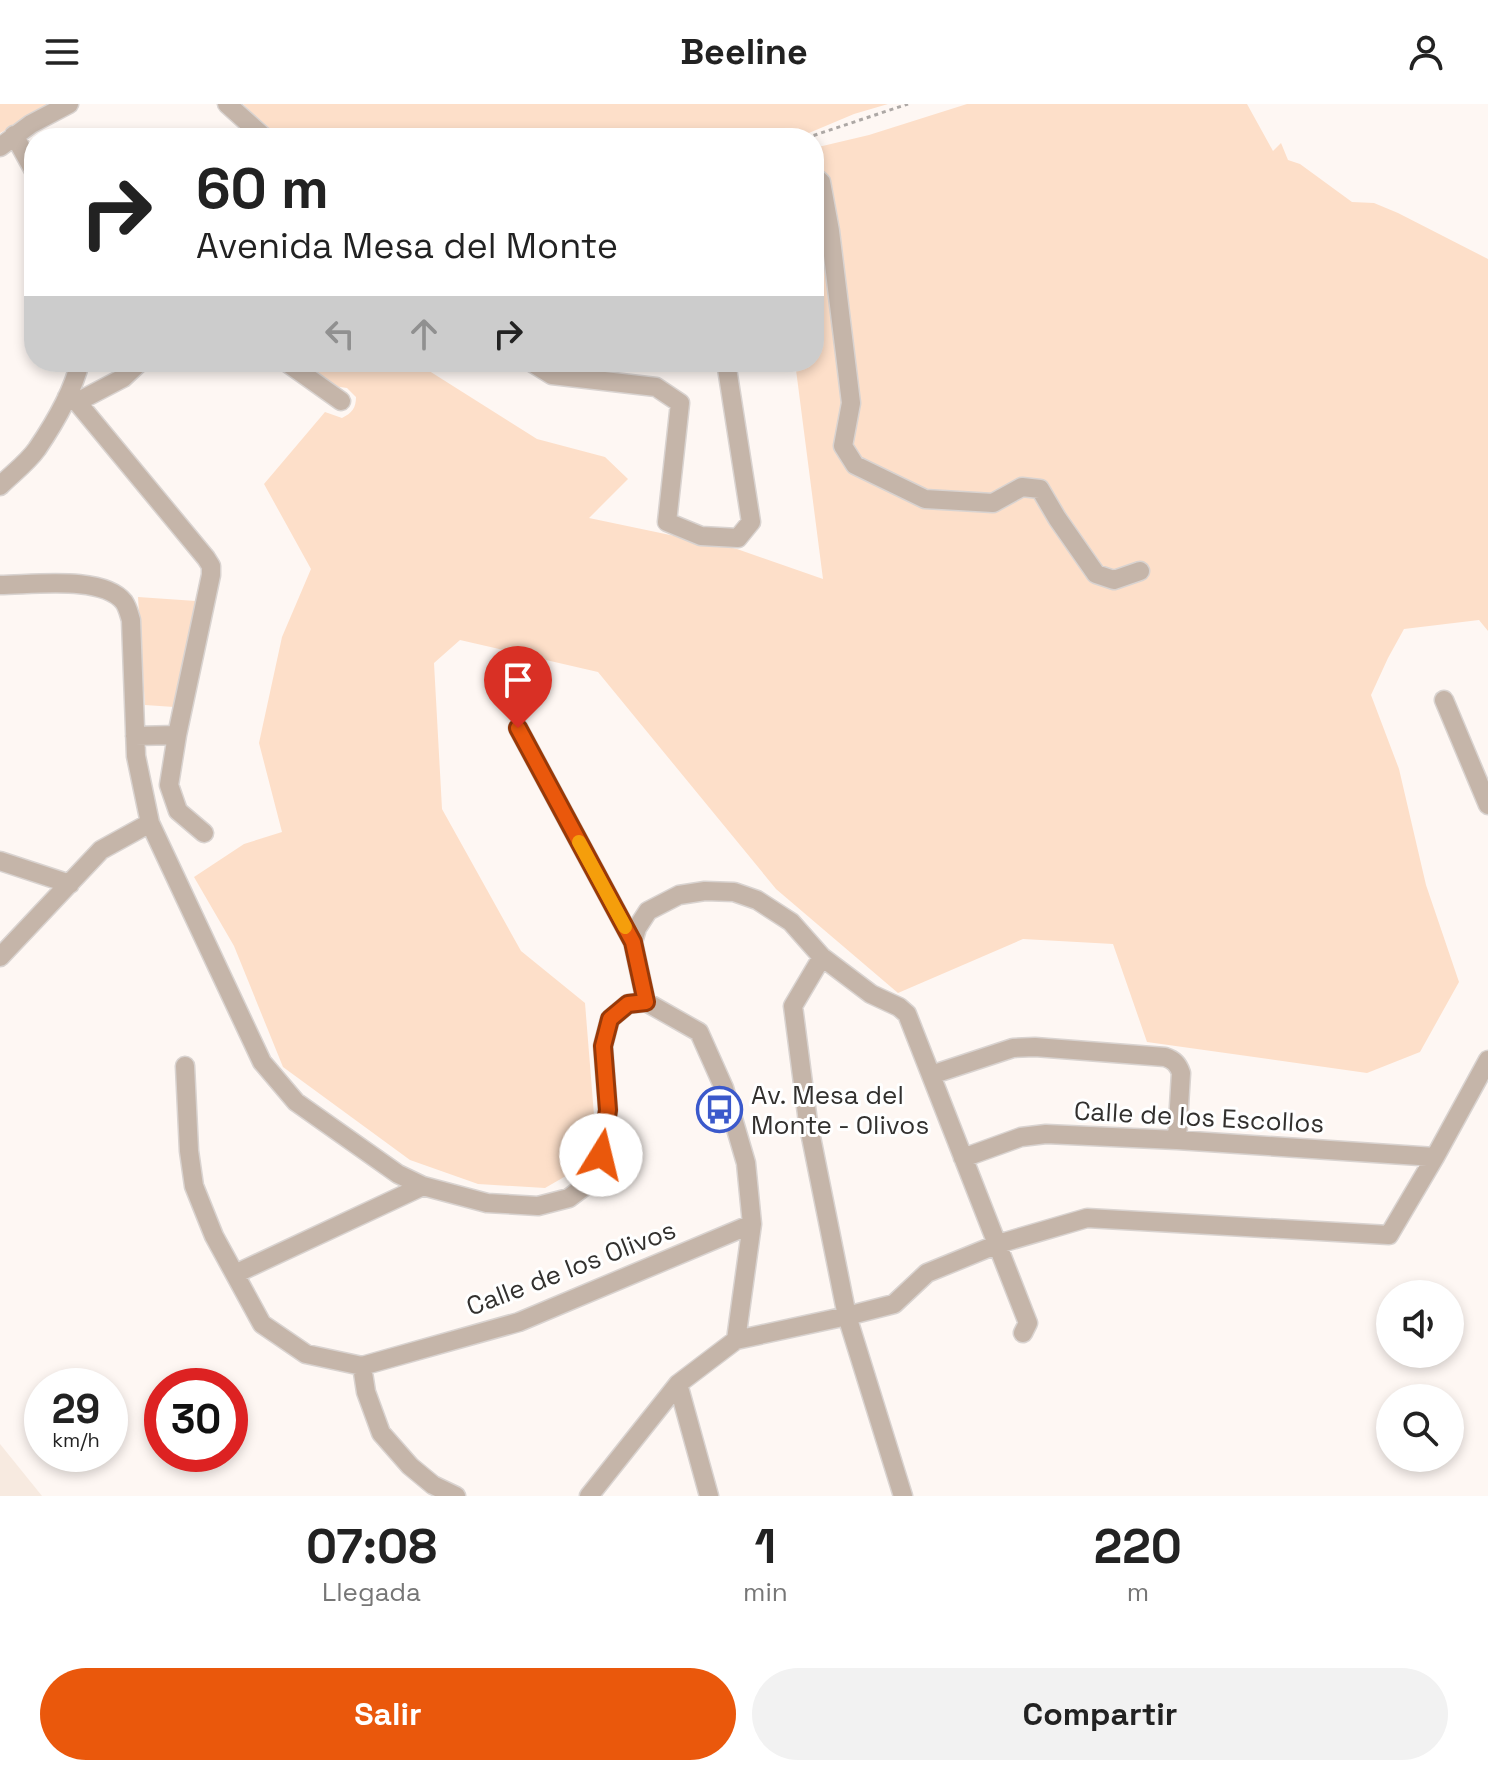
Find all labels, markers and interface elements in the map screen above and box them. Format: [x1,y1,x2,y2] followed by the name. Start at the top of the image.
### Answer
[680,29,808,75] text: Beeline
[40,30,84,74] icon: menu
[1404,30,1448,74] icon: person
[196,153,329,224] text: 60 m
[64,160,168,264] icon: right
[196,223,618,269] text: Avenida Mesa del Monte
[318,312,362,356] icon: left
[402,312,446,356] icon: ahead
[486,312,530,356] icon: right
[484,646,552,728] pin
[496,658,540,702] icon: arrive
[751,1078,929,1142] place label: Av. Mesa del Monte - Olivos
[696,1086,744,1134] bus stop icon: Av. Mesa del Monte - Olivos
[1073,1093,1325,1141] street label: Calle de los Escollos
[559,1113,643,1197] position arrow
[462,1212,680,1324] street label: Calle de los Olivos
[1376,1280,1464,1472] map controls
[1376,1280,1464,1368] button: sound
[144,1368,248,1472] speed limit sign: 30
[52,1384,100,1435] text: 29
[1376,1384,1464,1472] button: search
[52,1427,100,1453] text: km/h
[306,1516,437,1577] text: 07:08
[755,1516,776,1577] text: 1
[1094,1516,1182,1577] text: 220
[322,1575,421,1609] text: Llegada
[743,1575,788,1609] text: min
[1127,1575,1149,1609] text: m
[40,1668,736,1760] button: Salir
[752,1668,1448,1760] button: Compartir

